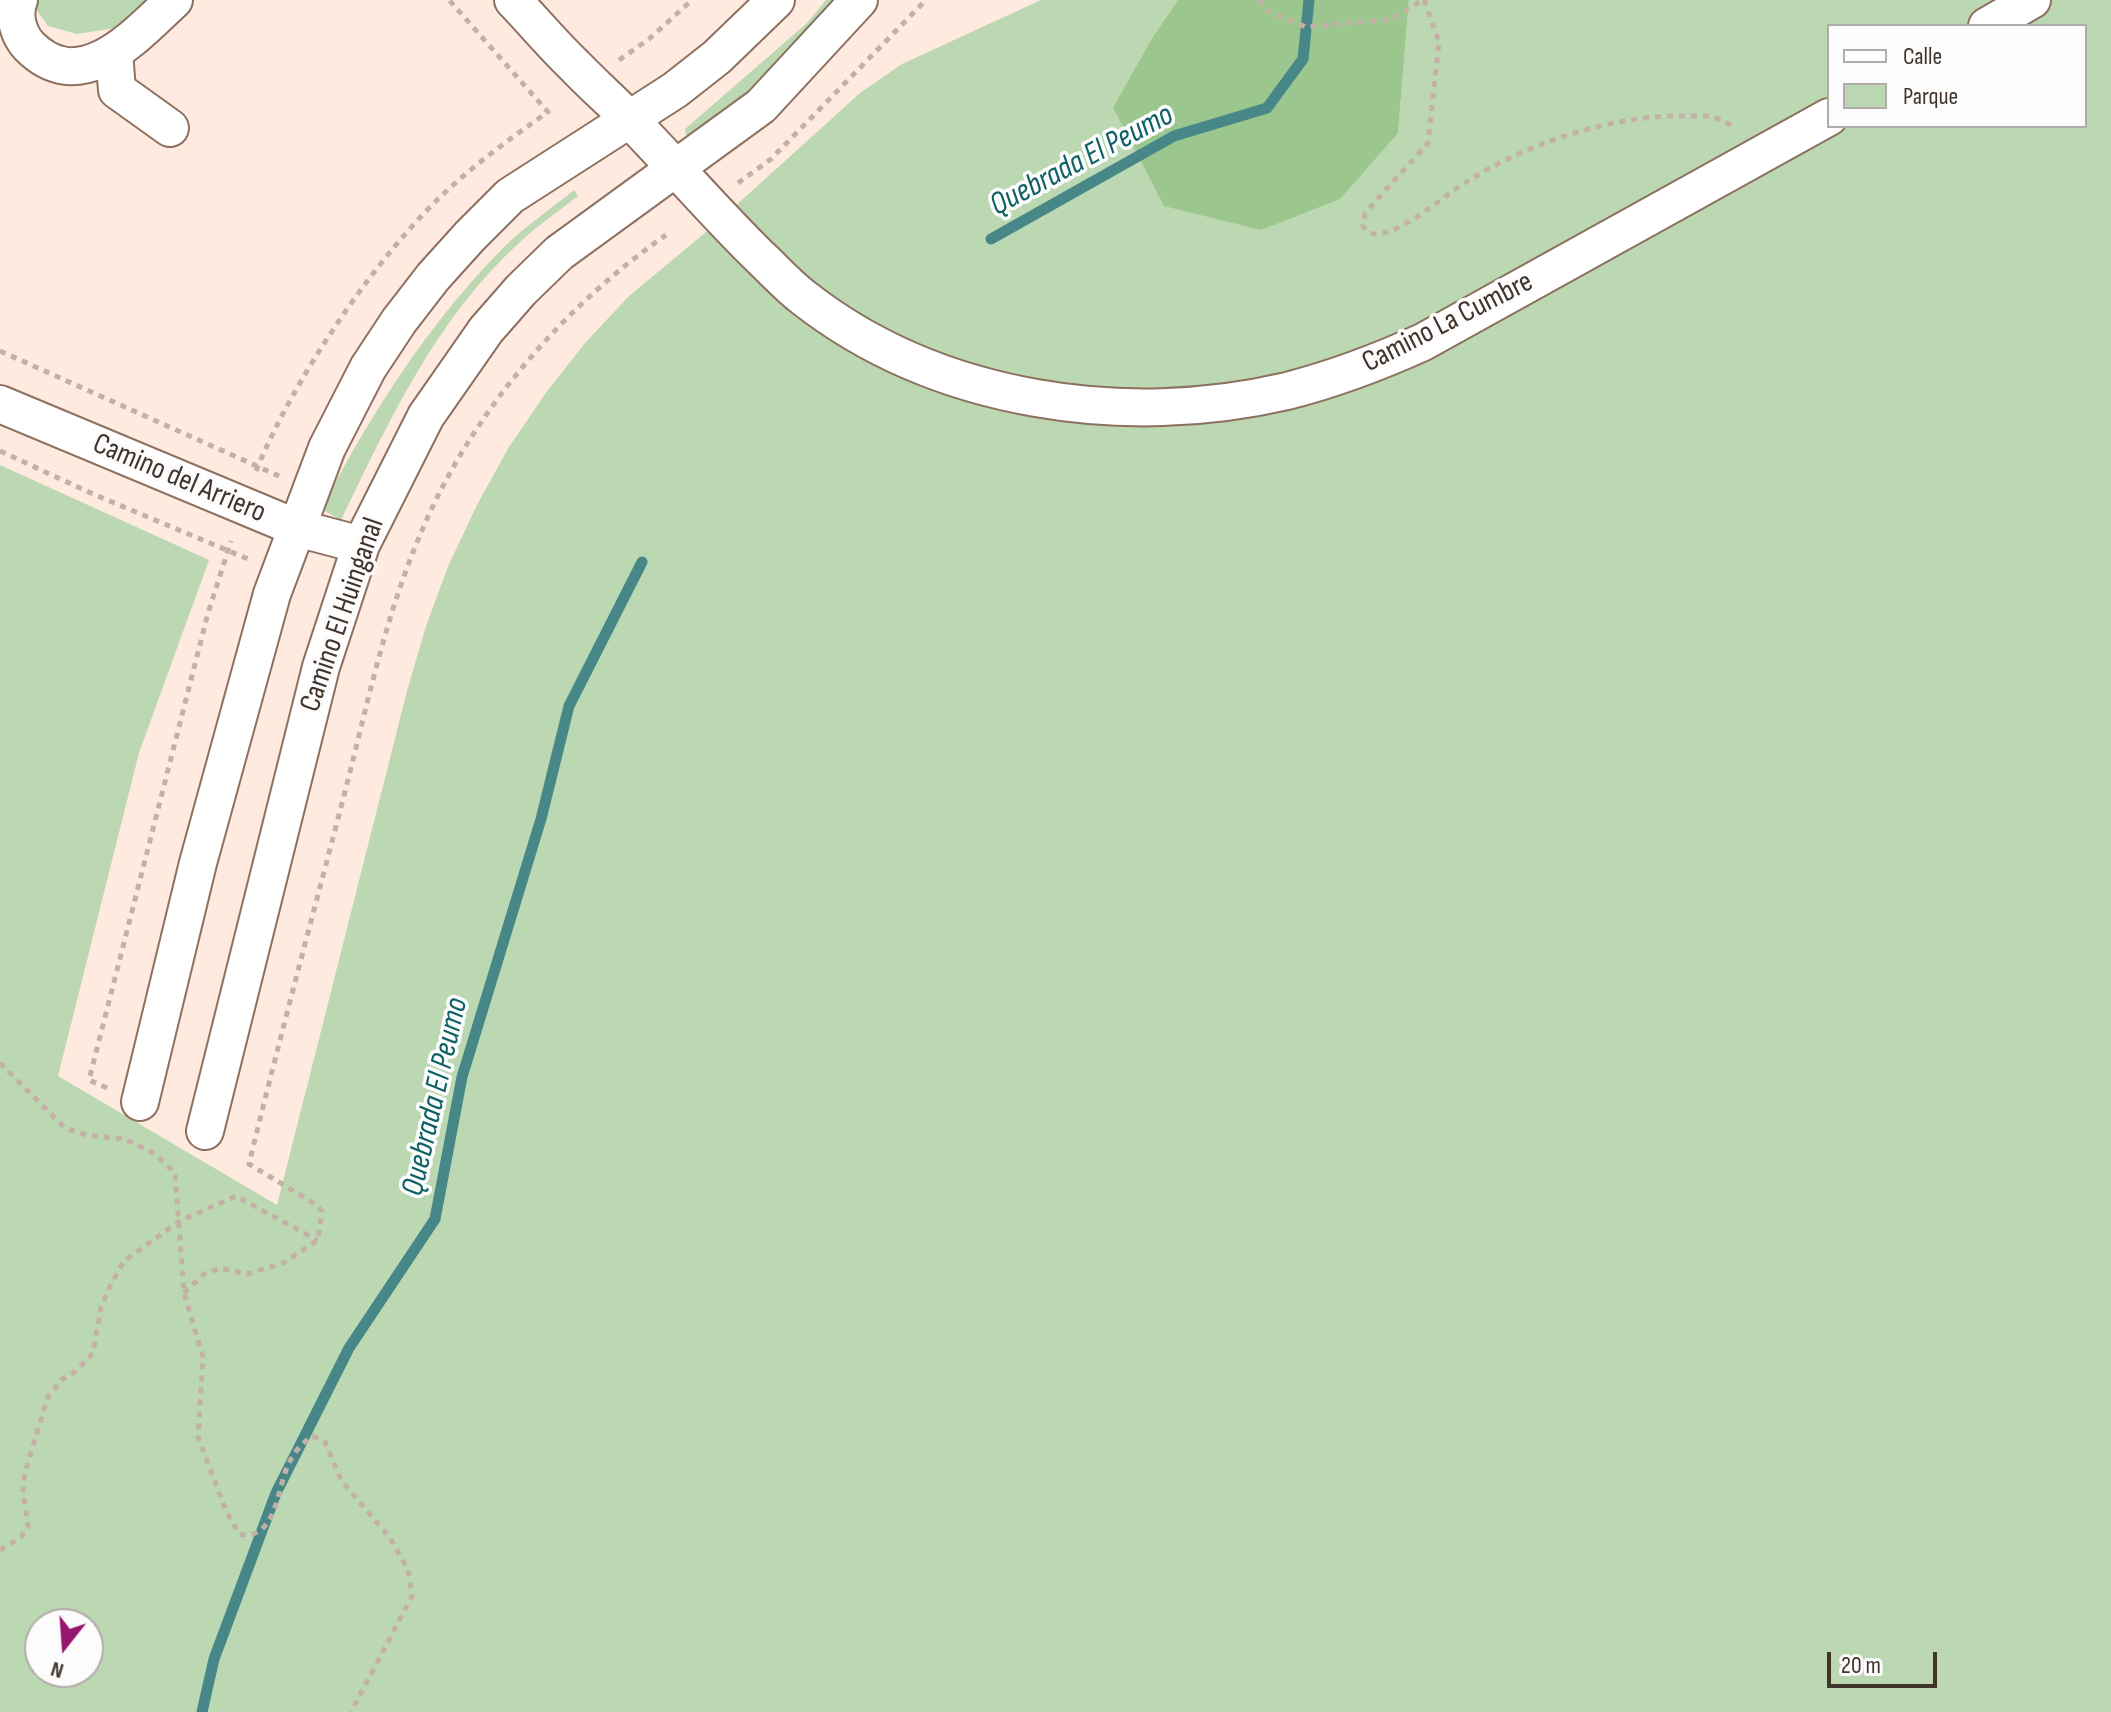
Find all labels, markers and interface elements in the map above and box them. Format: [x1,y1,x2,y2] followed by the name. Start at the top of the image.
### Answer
[1827,24,2087,128] legend
[1903,42,1942,71] text: Calle
[1903,82,1958,111] text: Parque
[984,97,1180,225] water label: Quebrada El Peumo
[1357,265,1539,381] street label: Camino La Cumbre
[87,426,271,532] street label: Camino del Arriero
[293,513,393,717] street label: Camino El Huinganal
[395,994,477,1200] water label: Quebrada El Peumo
[24,1608,104,1688] north arrow
[1831,1636,1941,1686] scale bar
[1841,1651,1881,1680] text: 20 m
[48,1655,67,1684] text: N

